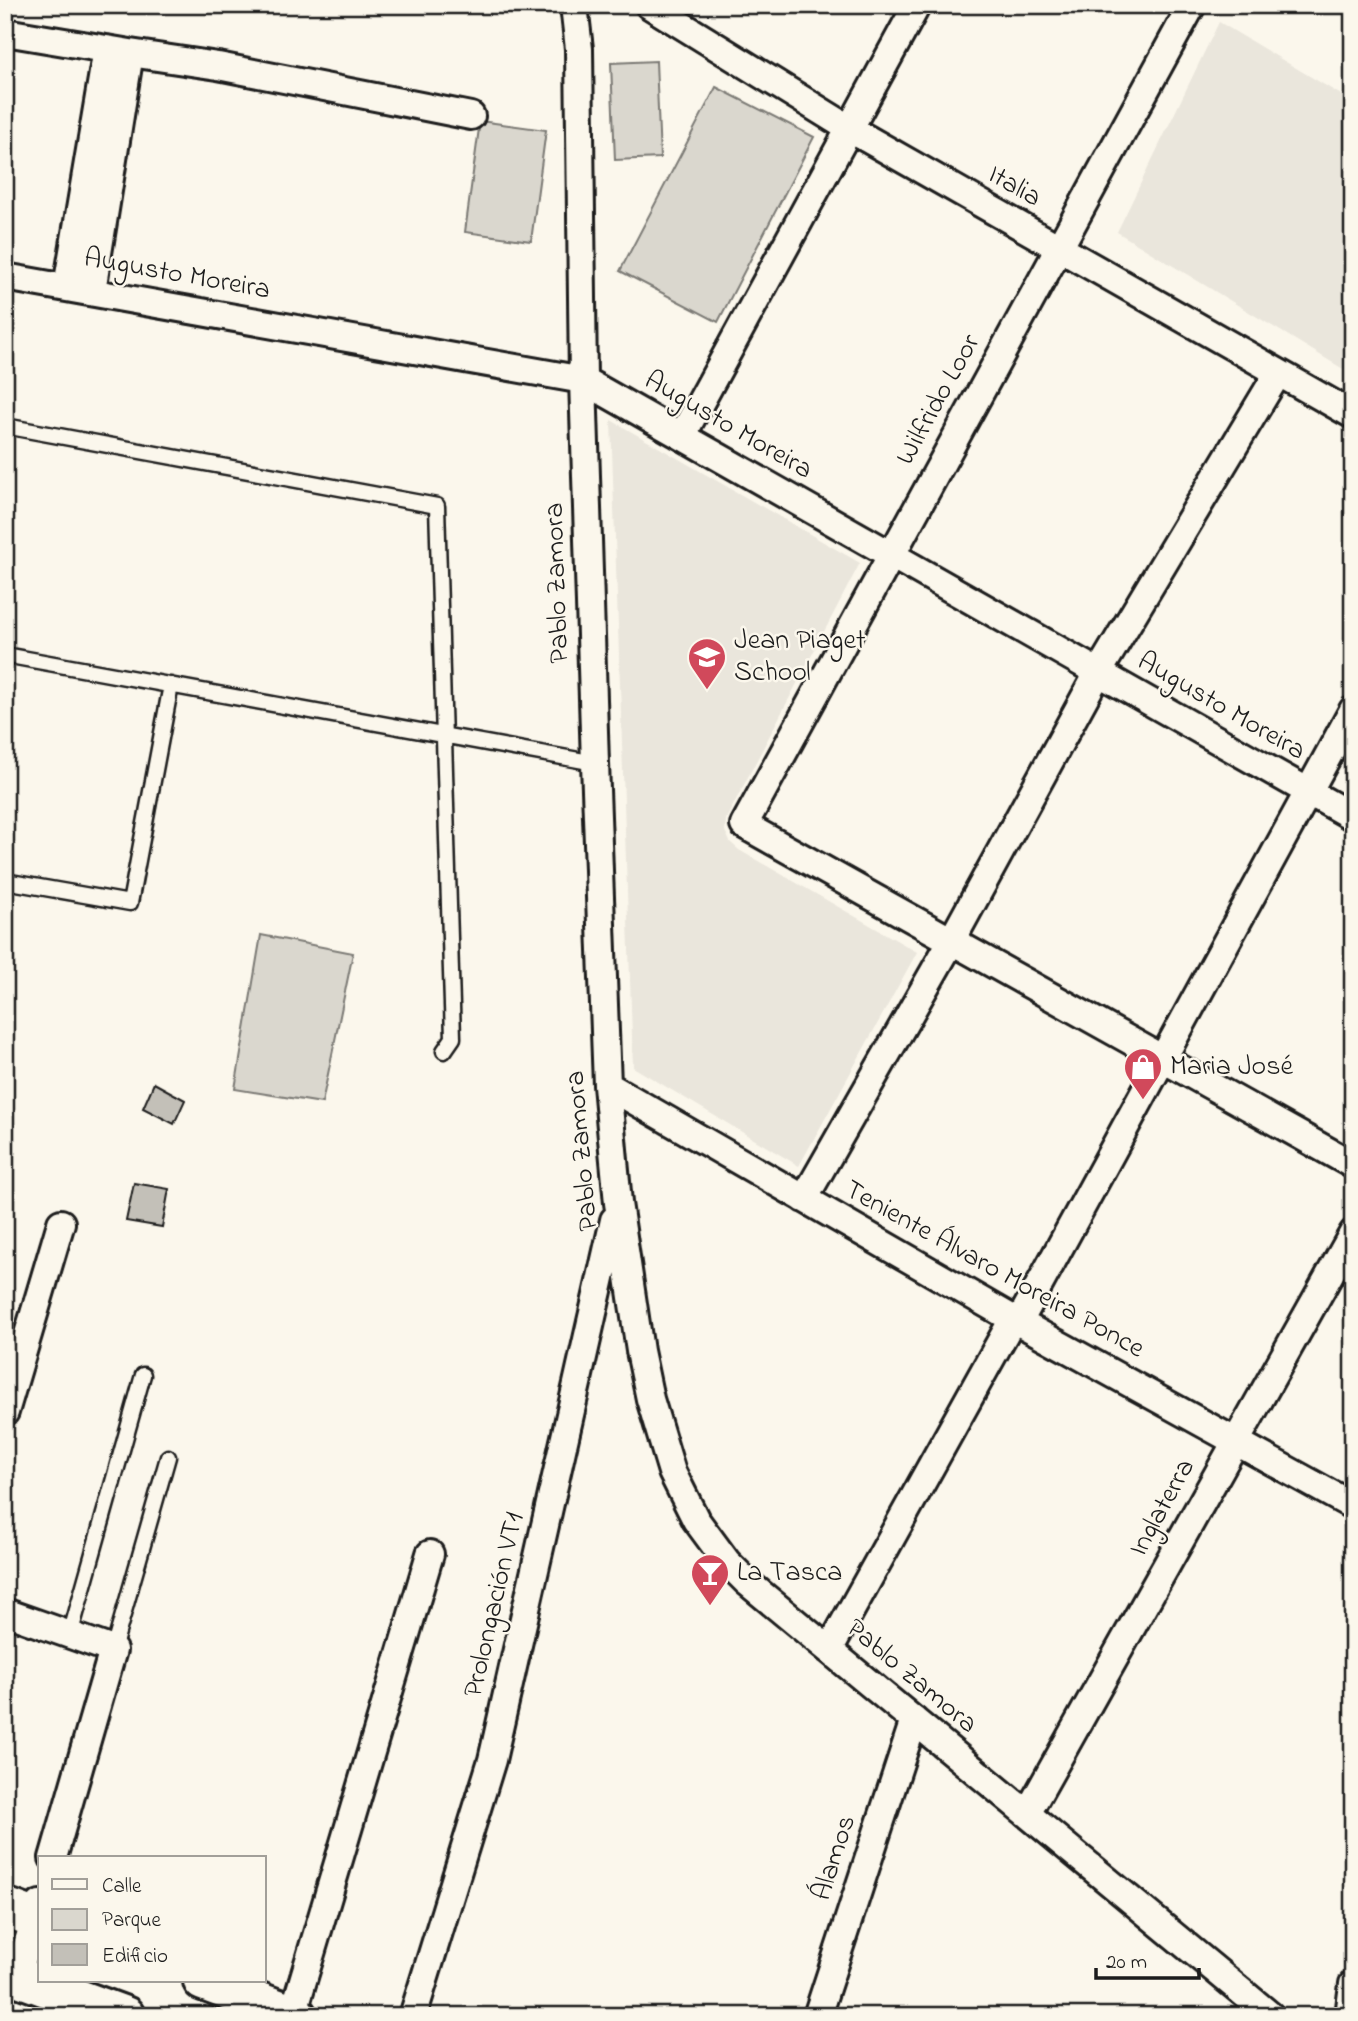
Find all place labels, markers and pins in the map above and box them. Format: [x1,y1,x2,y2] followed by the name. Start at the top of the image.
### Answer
[734,621,865,694] place label: Jean Piaget School
[686,636,728,691] school or university icon: Jean Piaget School
[1122,1046,1164,1101] shop icon: Maria José
[1170,1047,1293,1088] place label: Maria José
[689,1552,731,1607] bar icon: La Tasca
[737,1553,842,1594] place label: La Tasca

